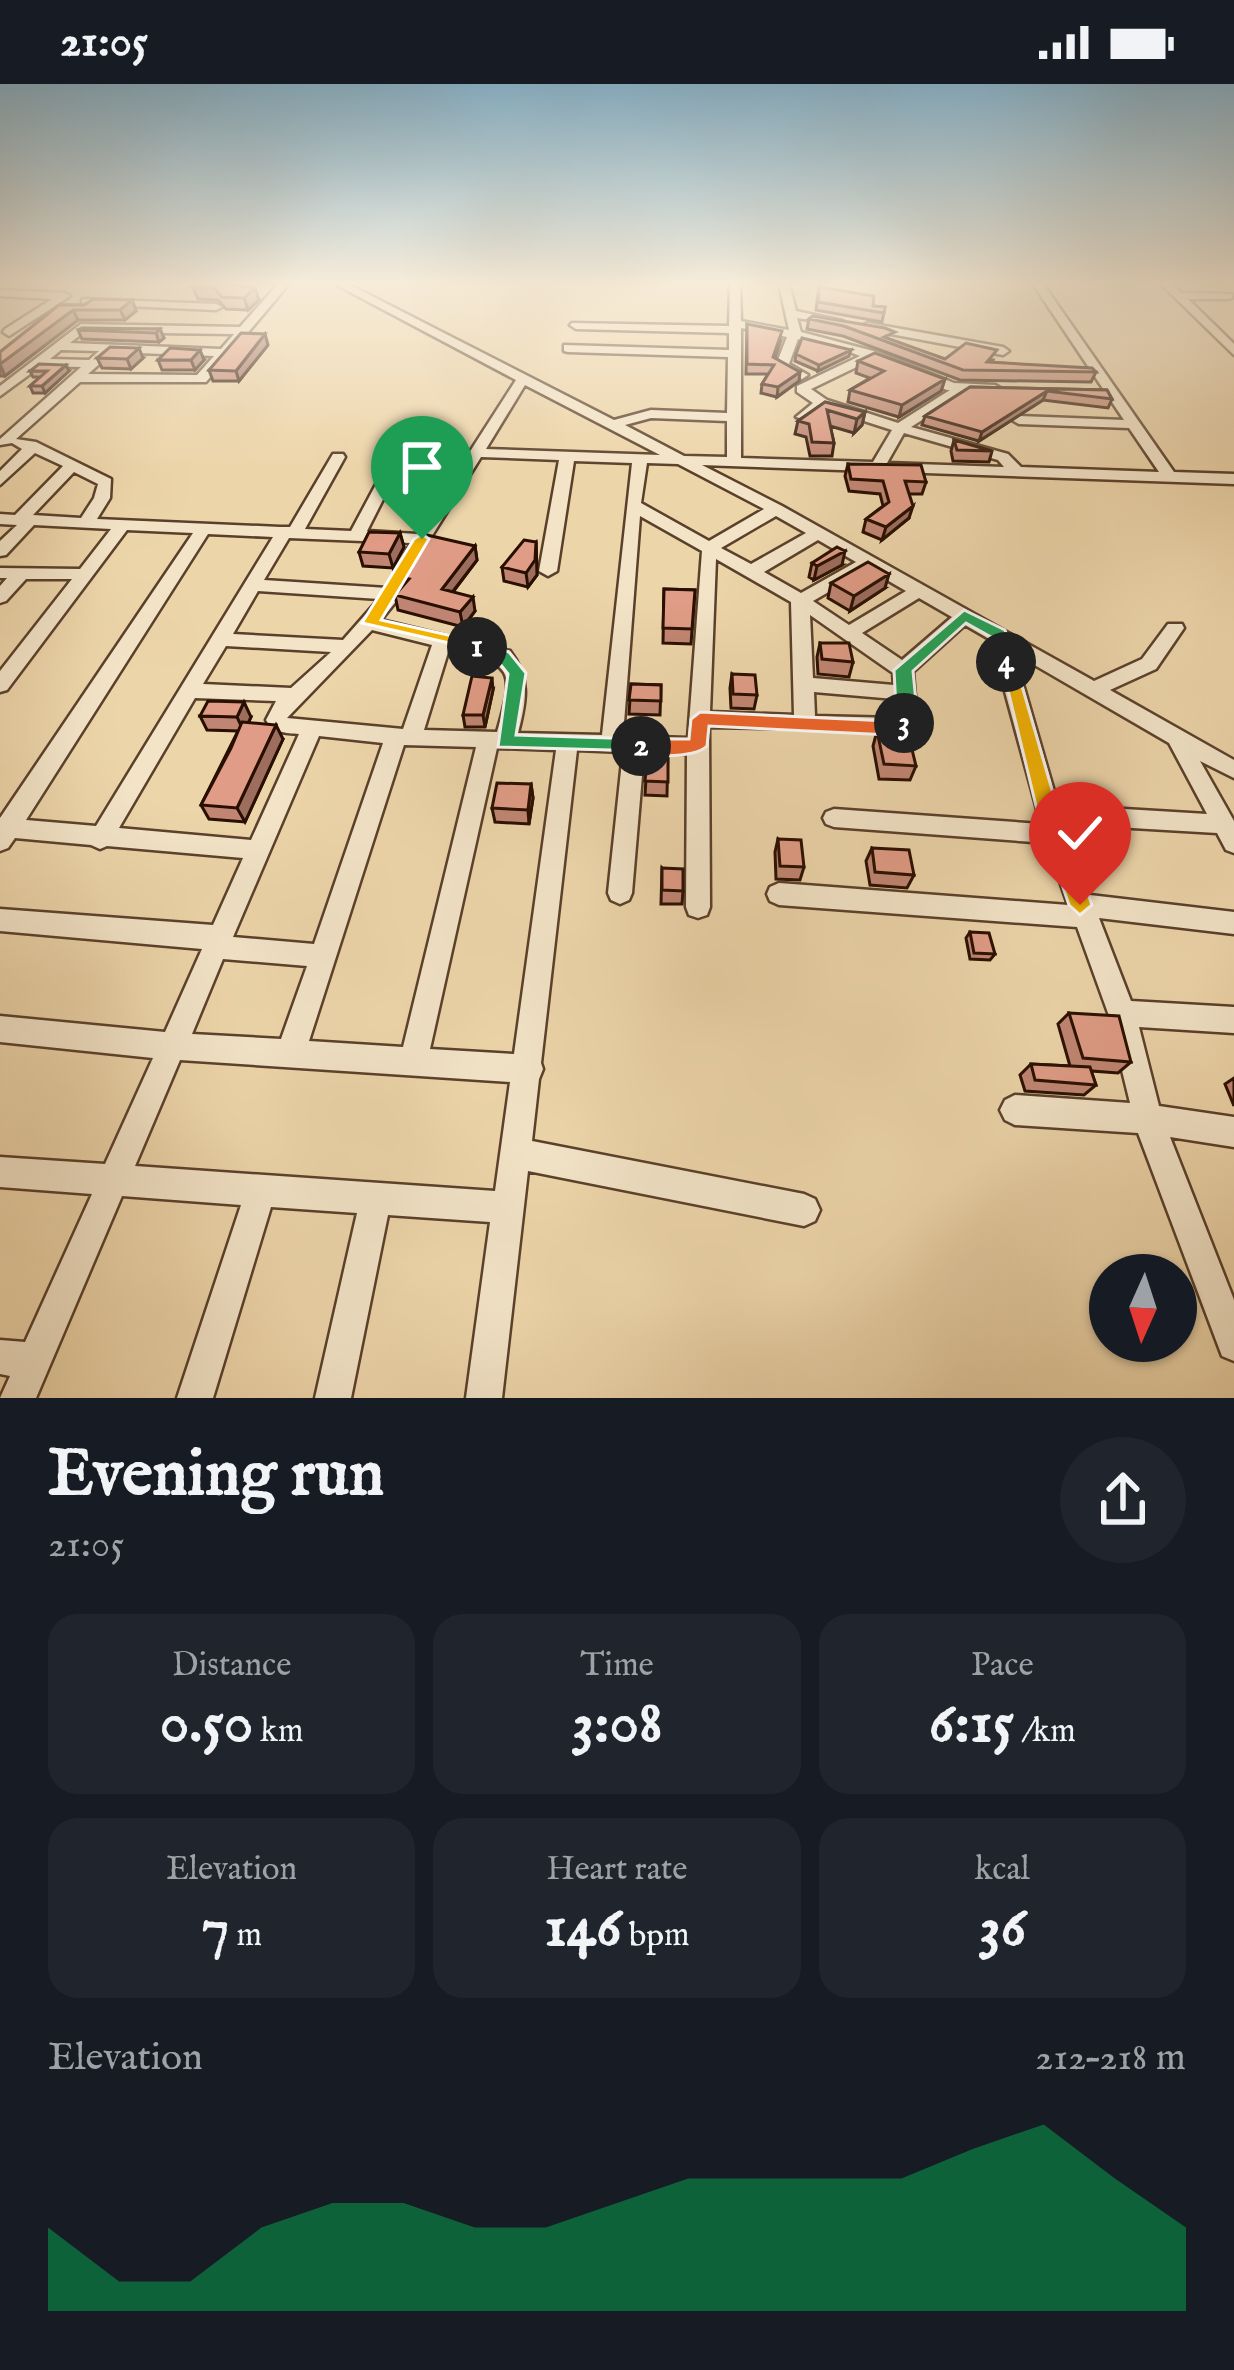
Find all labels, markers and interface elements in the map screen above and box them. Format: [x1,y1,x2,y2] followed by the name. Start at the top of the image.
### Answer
[60,14,148,71] text: 21:05
[371,416,473,539] pin
[389,434,455,500] icon: arrive
[447,617,507,677] pin: 1
[471,626,483,668] text: 1
[976,632,1036,692] pin: 4
[998,641,1014,683] text: 4
[874,693,934,753] pin: 3
[898,702,910,744] text: 3
[611,716,671,776] pin: 2
[633,725,649,767] text: 2
[1029,782,1131,905] pin
[1047,800,1113,866] icon: check
[1089,1254,1197,1362] north arrow
[1089,1254,1197,1362] map controls
[48,1434,384,1518] text: Evening run
[1060,1437,1186,1563] button: share
[48,1521,124,1570] text: 21:05
[172,1645,291,1687] text: Distance
[580,1645,654,1687] text: Time
[971,1645,1034,1687] text: Pace
[160,1687,253,1763] text: 0.50
[571,1687,663,1763] text: 3:08
[929,1687,1014,1763] text: 6:15
[253,1711,304,1753] text: km
[1014,1711,1076,1753] text: /km
[166,1849,297,1891] text: Elevation
[547,1849,687,1891] text: Heart rate
[975,1849,1030,1891] text: kcal
[201,1891,229,1967] text: 7
[544,1891,621,1967] text: 146
[978,1891,1026,1967] text: 36
[229,1915,262,1957] text: m
[621,1915,690,1957] text: bpm
[48,2034,203,2083] text: Elevation
[1035,2034,1186,2083] text: 212–218 m

